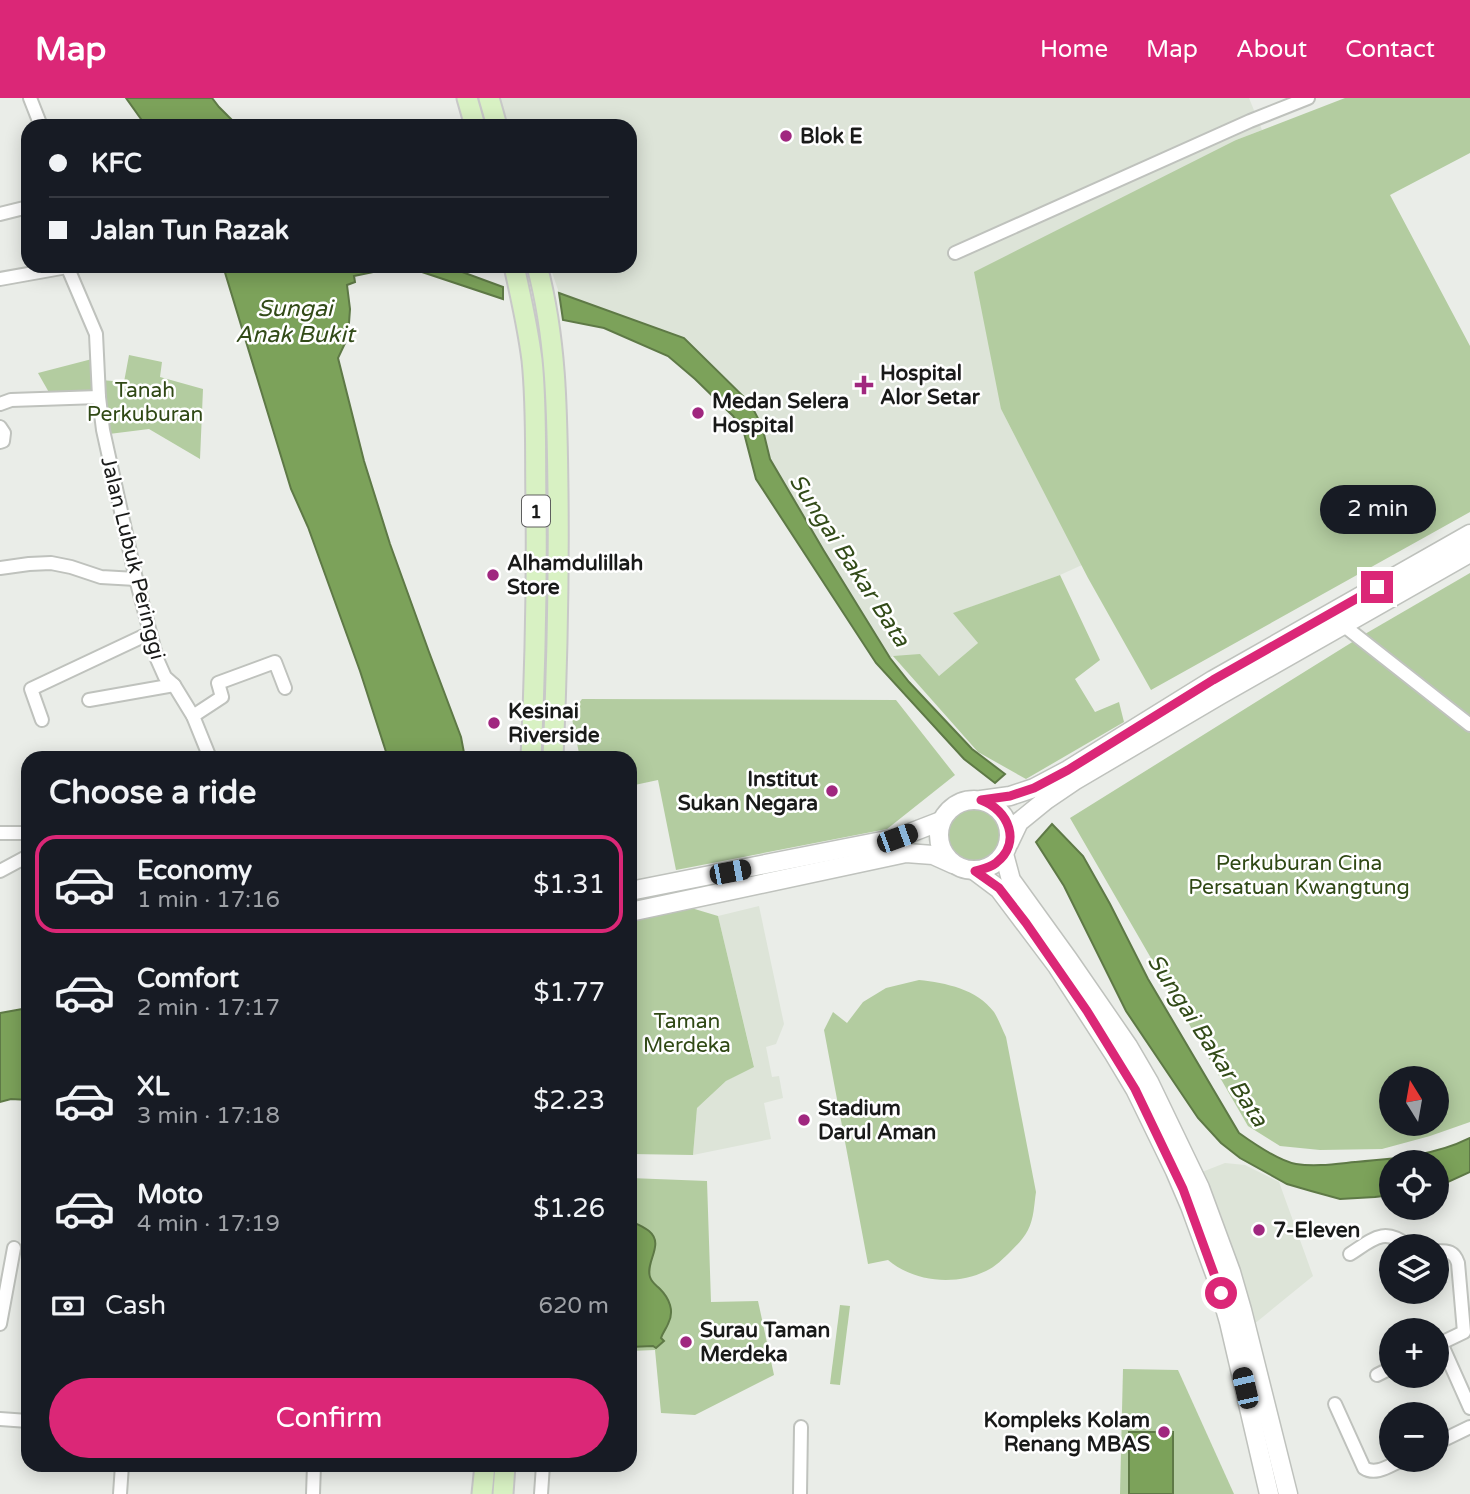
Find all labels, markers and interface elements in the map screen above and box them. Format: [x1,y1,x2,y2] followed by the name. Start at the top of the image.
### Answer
[35,30,106,69] text: Map
[1040,35,1108,64] text: Home
[1146,35,1198,64] text: Map
[1236,35,1307,64] text: About
[1345,35,1435,64] text: Contact
[800,124,863,149] place label: Blok E
[778,128,794,144] marker: Blok E
[91,148,142,179] text: KFC
[91,215,289,246] text: Jalan Tun Razak
[235,295,357,349] water label: Sungai Anak Bukit
[880,361,981,410] place label: Hospital Alor Setar
[854,375,874,395] marker: Hospital Alor Setar
[87,378,203,427] park label: Tanah Perkuburan
[712,389,849,438] place label: Medan Selera Hospital
[690,405,706,421] marker: Medan Selera Hospital
[95,454,170,662] street label: Jalan Lubuk Peringgi
[783,469,916,653] water label: Sungai Bakar Bata
[1319,486,1435,534] callout: 2 min
[1347,495,1409,523] text: 2 min
[522,496,550,526] road number: 1
[507,551,643,600] place label: Alhamdulillah Store
[485,567,501,583] marker: Alhamdulillah Store
[1361,571,1393,603] route end
[508,699,600,748] place label: Kesinai Riverside
[486,715,502,731] marker: Kesinai Riverside
[678,767,818,816] place label: Institut Sukan Negara
[49,774,256,812] text: Choose a ride
[824,783,840,799] marker: Institut Sukan Negara
[874,821,921,855] car
[1188,851,1410,900] park label: Perkuburan Cina Persatuan Kwangtung
[53,853,116,916] icon: car
[137,855,252,886] text: Economy
[708,858,753,886] car
[533,869,605,900] text: $1.31
[137,886,280,914] text: 1 min · 17:16
[1141,949,1274,1133] water label: Sungai Bakar Bata
[53,961,116,1024] icon: car
[137,963,239,994] text: Comfort
[533,977,605,1008] text: $1.77
[137,994,280,1022] text: 2 min · 17:17
[643,1009,731,1058] park label: Taman Merdeka
[1379,1066,1449,1136] north arrow
[1379,1066,1449,1472] map controls
[53,1069,116,1132] icon: car
[137,1071,169,1102] text: XL
[533,1085,605,1116] text: $2.23
[818,1096,936,1145] place label: Stadium Darul Aman
[137,1102,280,1130] text: 3 min · 17:18
[796,1112,812,1128] marker: Stadium Darul Aman
[1379,1150,1449,1220] button: locate
[53,1177,116,1240] icon: car
[137,1179,203,1210] text: Moto
[533,1193,605,1224] text: $1.26
[137,1210,280,1238] text: 4 min · 17:19
[1273,1218,1360,1243] place label: 7-Eleven
[1251,1222,1267,1238] marker: 7-Eleven
[1379,1234,1449,1304] button: layers
[1205,1277,1237,1309] route start
[49,1287,87,1325] icon: cash
[105,1290,166,1321] text: Cash
[539,1292,609,1320] text: 620 m
[700,1318,830,1367] place label: Surau Taman Merdeka
[1379,1318,1449,1388] button: +
[678,1334,694,1350] marker: Surau Taman Merdeka
[1231,1365,1260,1411] car
[49,1378,609,1458] button: Confirm
[1379,1402,1449,1472] button: −
[983,1408,1150,1457] place label: Kompleks Kolam Renang MBAS
[1156,1424,1172,1440] marker: Kompleks Kolam Renang MBAS

